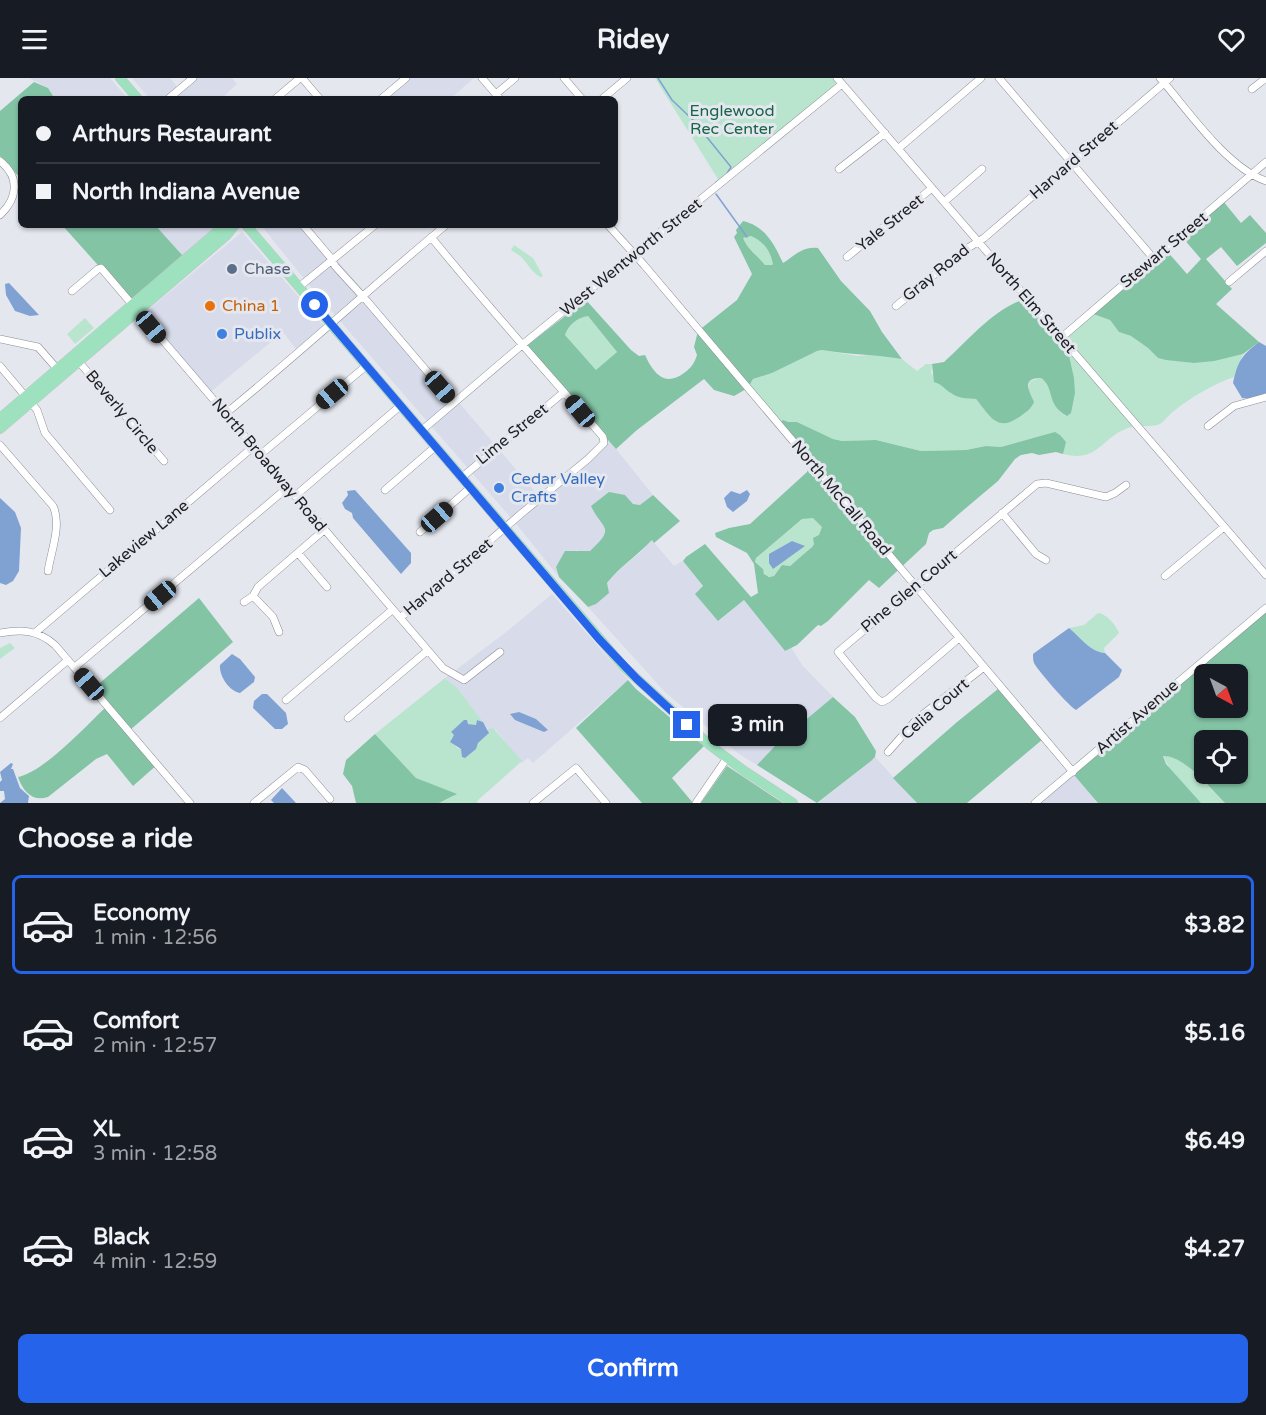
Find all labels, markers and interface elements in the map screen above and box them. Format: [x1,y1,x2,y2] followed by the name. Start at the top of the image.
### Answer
[18,23,51,56] icon: menu
[597,23,669,56] text: Ridey
[1215,23,1248,56] icon: heart
[689,101,775,139] park label: Englewood Rec Center
[1026,116,1122,204] street label: Harvard Street
[72,121,272,147] text: Arthurs Restaurant
[72,179,300,205] text: North Indiana Avenue
[852,190,928,256] street label: Yale Street
[556,194,706,320] street label: West Wentworth Street
[1116,208,1212,292] street label: Stewart Street
[899,240,973,306] street label: Gray Road
[982,248,1080,358] street label: North Elm Street
[244,259,291,279] place label: Chase
[225,262,239,276] marker: Chase
[301,291,328,318] route start
[222,296,280,316] place label: China 1
[203,299,217,313] marker: China 1
[133,307,169,347] car
[234,324,281,344] place label: Publix
[215,327,229,341] marker: Publix
[81,366,163,458] street label: Beverly Circle
[421,368,459,406] car
[312,376,352,412] car
[562,391,598,431] car
[207,394,331,536] street label: North Broadway Road
[472,399,552,469] street label: Lime Street
[787,436,895,560] street label: North McCall Road
[511,469,605,507] place label: Cedar Valley Crafts
[492,481,506,495] marker: Cedar Valley Crafts
[95,496,193,582] street label: Lakeview Lane
[418,498,456,536] car
[399,534,497,620] street label: Harvard Street
[857,545,961,637] street label: Pine Glen Court
[140,578,180,614] car
[1194,664,1248,718] north arrow
[1194,664,1248,784] map controls
[70,665,108,703] car
[897,674,973,744] street label: Celia Court
[1091,676,1183,758] street label: Artist Avenue
[708,704,807,746] callout: 3 min
[673,711,700,738] route end
[731,713,784,737] text: 3 min
[1194,730,1248,784] button: locate
[18,822,193,855] text: Choose a ride
[21,898,75,952] icon: car
[93,900,190,926] text: Economy
[1184,912,1245,938] text: $3.82
[93,926,217,950] text: 1 min · 12:56
[21,1006,75,1060] icon: car
[93,1008,179,1034] text: Comfort
[1184,1020,1245,1046] text: $5.16
[93,1034,217,1058] text: 2 min · 12:57
[21,1114,75,1168] icon: car
[93,1116,120,1142] text: XL
[1185,1128,1245,1154] text: $6.49
[93,1142,217,1166] text: 3 min · 12:58
[21,1222,75,1276] icon: car
[93,1224,150,1250] text: Black
[1184,1236,1245,1262] text: $4.27
[93,1250,217,1274] text: 4 min · 12:59
[18,1334,1248,1403] button: Confirm

